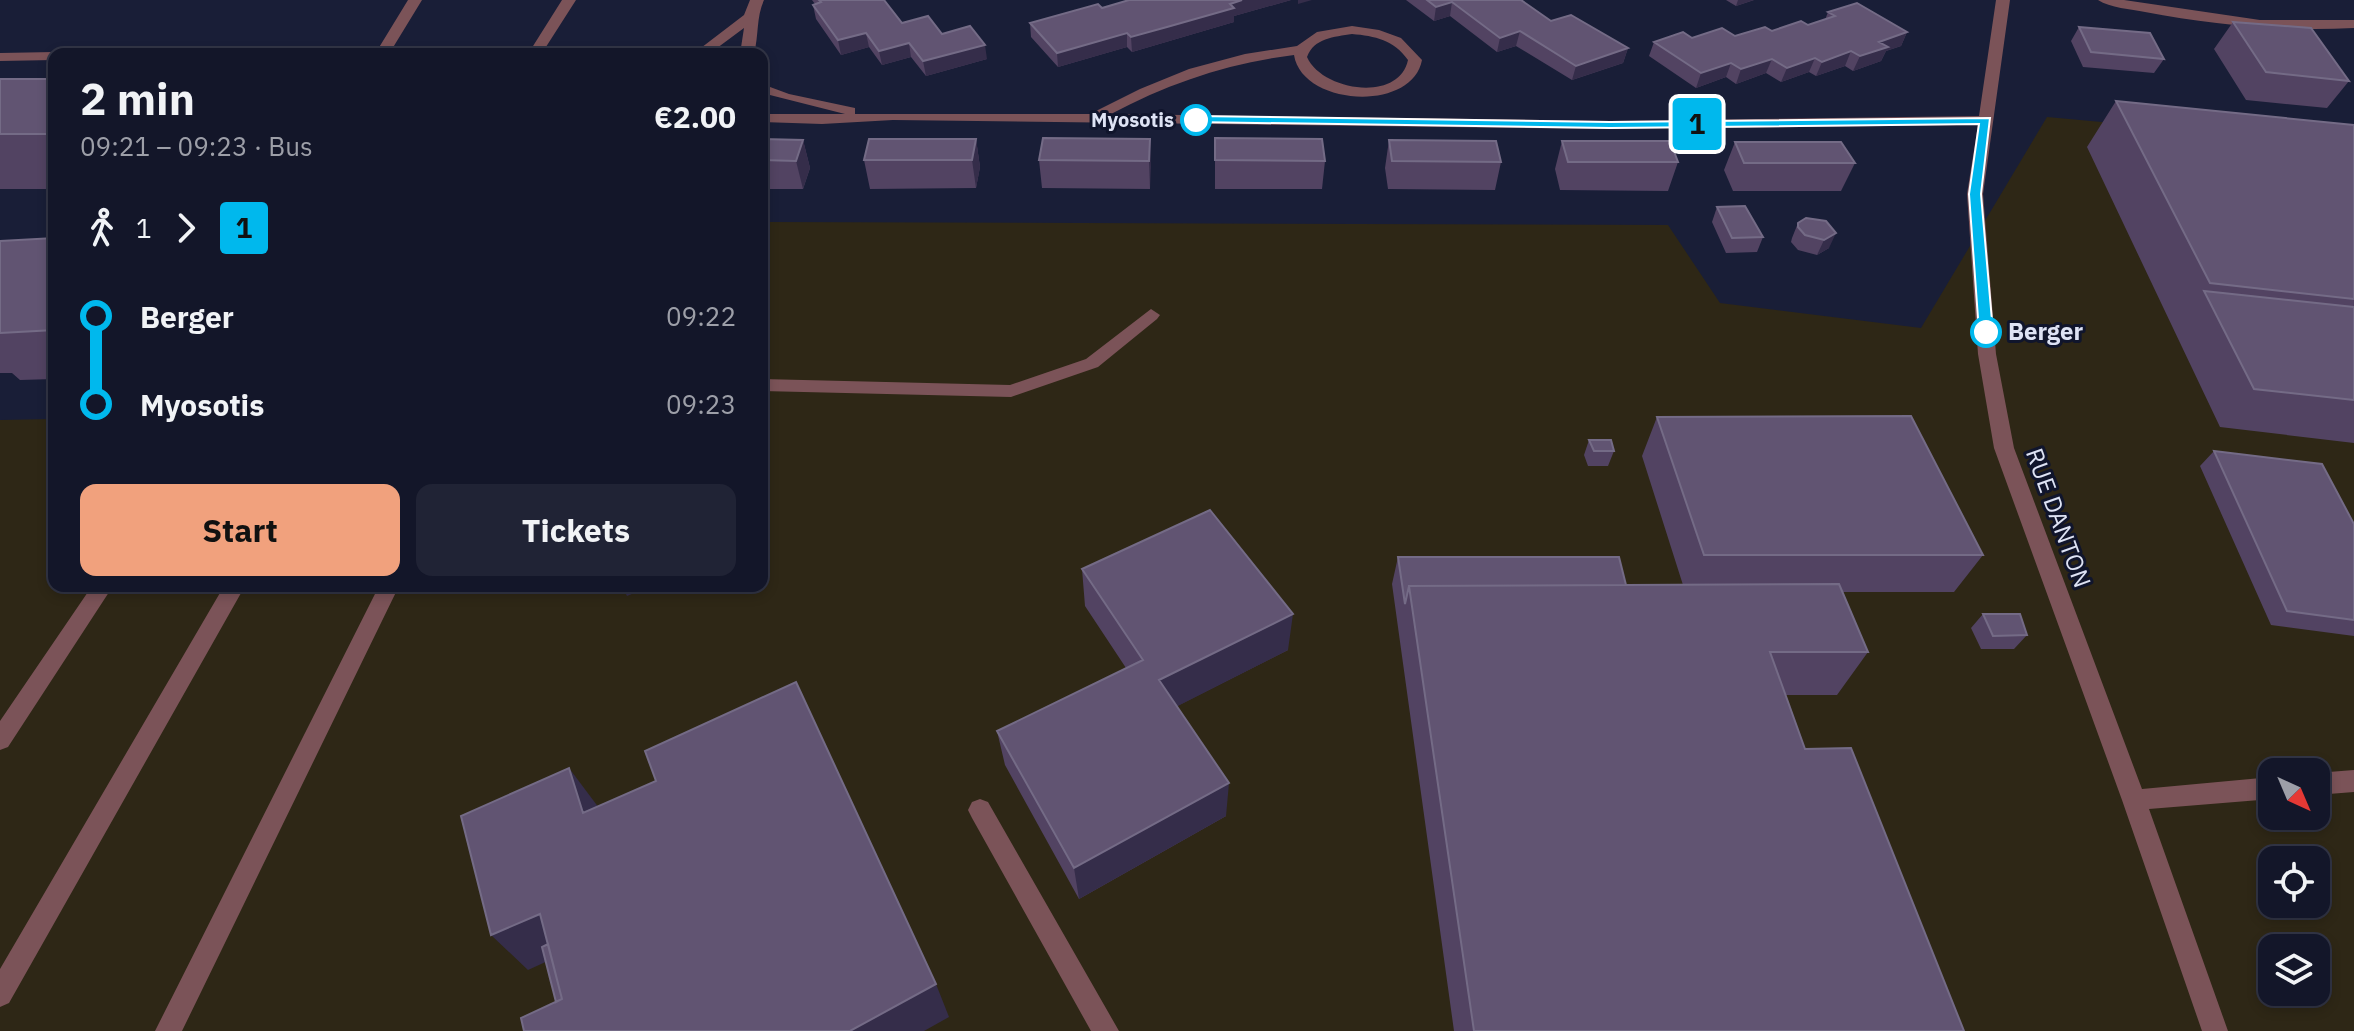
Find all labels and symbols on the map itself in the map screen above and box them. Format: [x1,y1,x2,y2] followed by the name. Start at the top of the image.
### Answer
[1671,98,1723,150] line badge: 1
[1181,105,1211,135] marker: Myosotis
[1091,106,1174,133] place label: Myosotis
[2008,315,2083,347] place label: Berger
[1971,317,2001,347] marker: Berger
[2019,443,2099,592] street label: RUE DANTON
[2258,758,2330,830] north arrow

